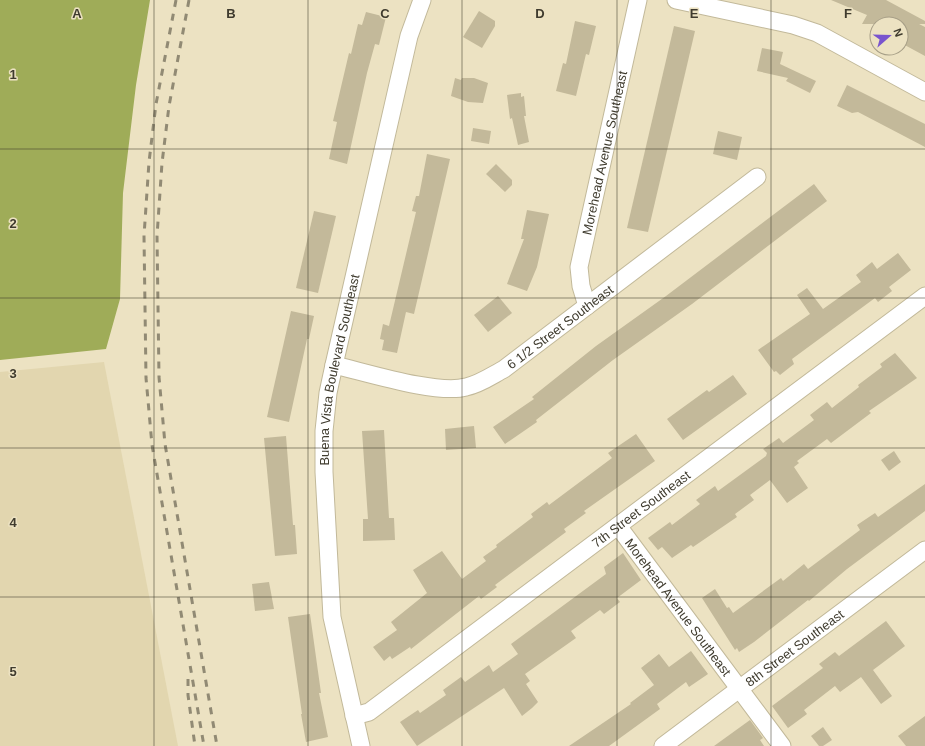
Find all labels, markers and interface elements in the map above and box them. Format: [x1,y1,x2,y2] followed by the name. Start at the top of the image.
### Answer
[72,6,82,21] text: A
[226,6,236,21] text: B
[380,6,390,21] text: C
[535,6,545,21] text: D
[690,6,699,21] text: E
[844,6,852,21] text: F
[869,16,909,56] north arrow
[891,27,905,38] text: N
[9,67,17,82] text: 1
[579,69,630,236] street label: Morehead Avenue Southeast
[9,216,17,231] text: 2
[317,272,362,466] street label: Buena Vista Boulevard Southeast
[504,281,616,372] street label: 6 1/2 Street Southeast
[9,366,17,381] text: 3
[589,467,693,550] street label: 7th Street Southeast
[9,515,17,530] text: 4
[622,535,735,679] street label: Morehead Avenue Southeast
[742,606,847,689] street label: 8th Street Southeast
[9,664,17,679] text: 5

